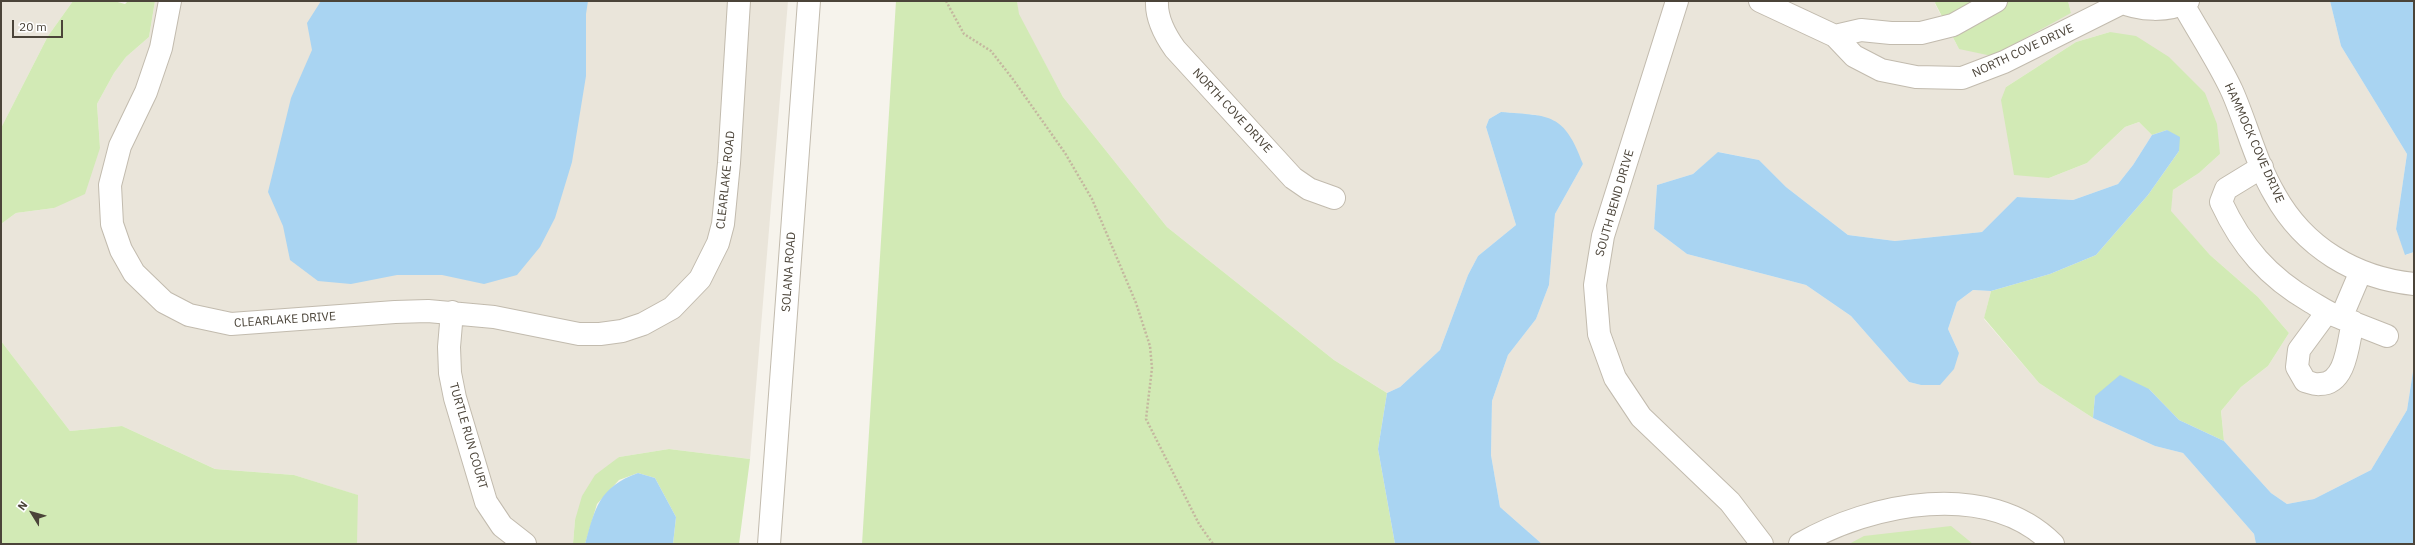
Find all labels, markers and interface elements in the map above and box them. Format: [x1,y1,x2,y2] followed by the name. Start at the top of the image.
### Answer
[14,12,65,38] scale bar
[19,19,47,34] text: 20 m
[1970,21,2076,81] street label: NORTH COVE DRIVE
[1189,66,1275,156] street label: NORTH COVE DRIVE
[2221,81,2287,205] street label: HAMMOCK COVE DRIVE
[714,130,738,230] street label: CLEARLAKE ROAD
[1593,148,1637,258] street label: SOUTH BEND DRIVE
[779,232,799,312] street label: SOLANA ROAD
[234,309,336,331] street label: CLEARLAKE DRIVE
[446,381,490,491] street label: TURTLE RUN COURT
[12,493,52,533] north arrow
[14,498,30,513] text: N

